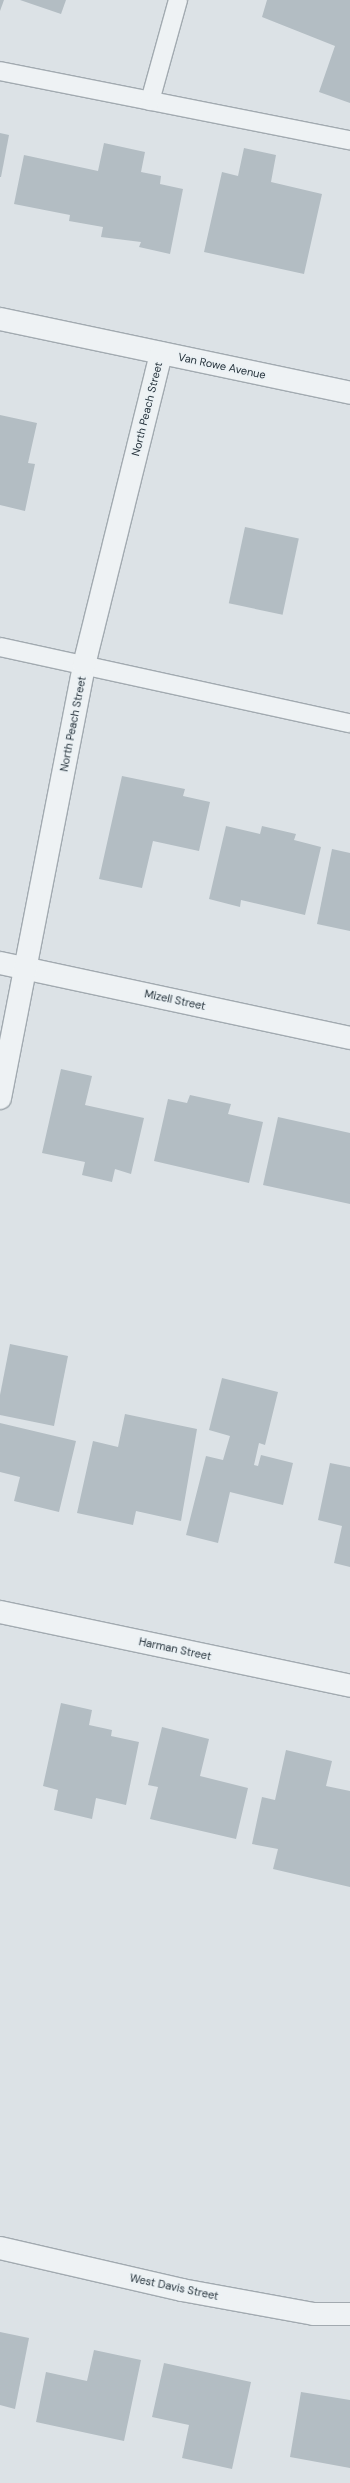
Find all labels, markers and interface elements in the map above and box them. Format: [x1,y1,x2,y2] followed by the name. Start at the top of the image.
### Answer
[177,350,267,382] street label: Van Rowe Avenue
[129,360,165,458] street label: North Peach Street
[57,675,89,773] street label: North Peach Street
[143,987,207,1013] street label: Mizell Street
[138,1635,212,1663] street label: Harman Street
[128,2271,220,2303] street label: West Davis Street

